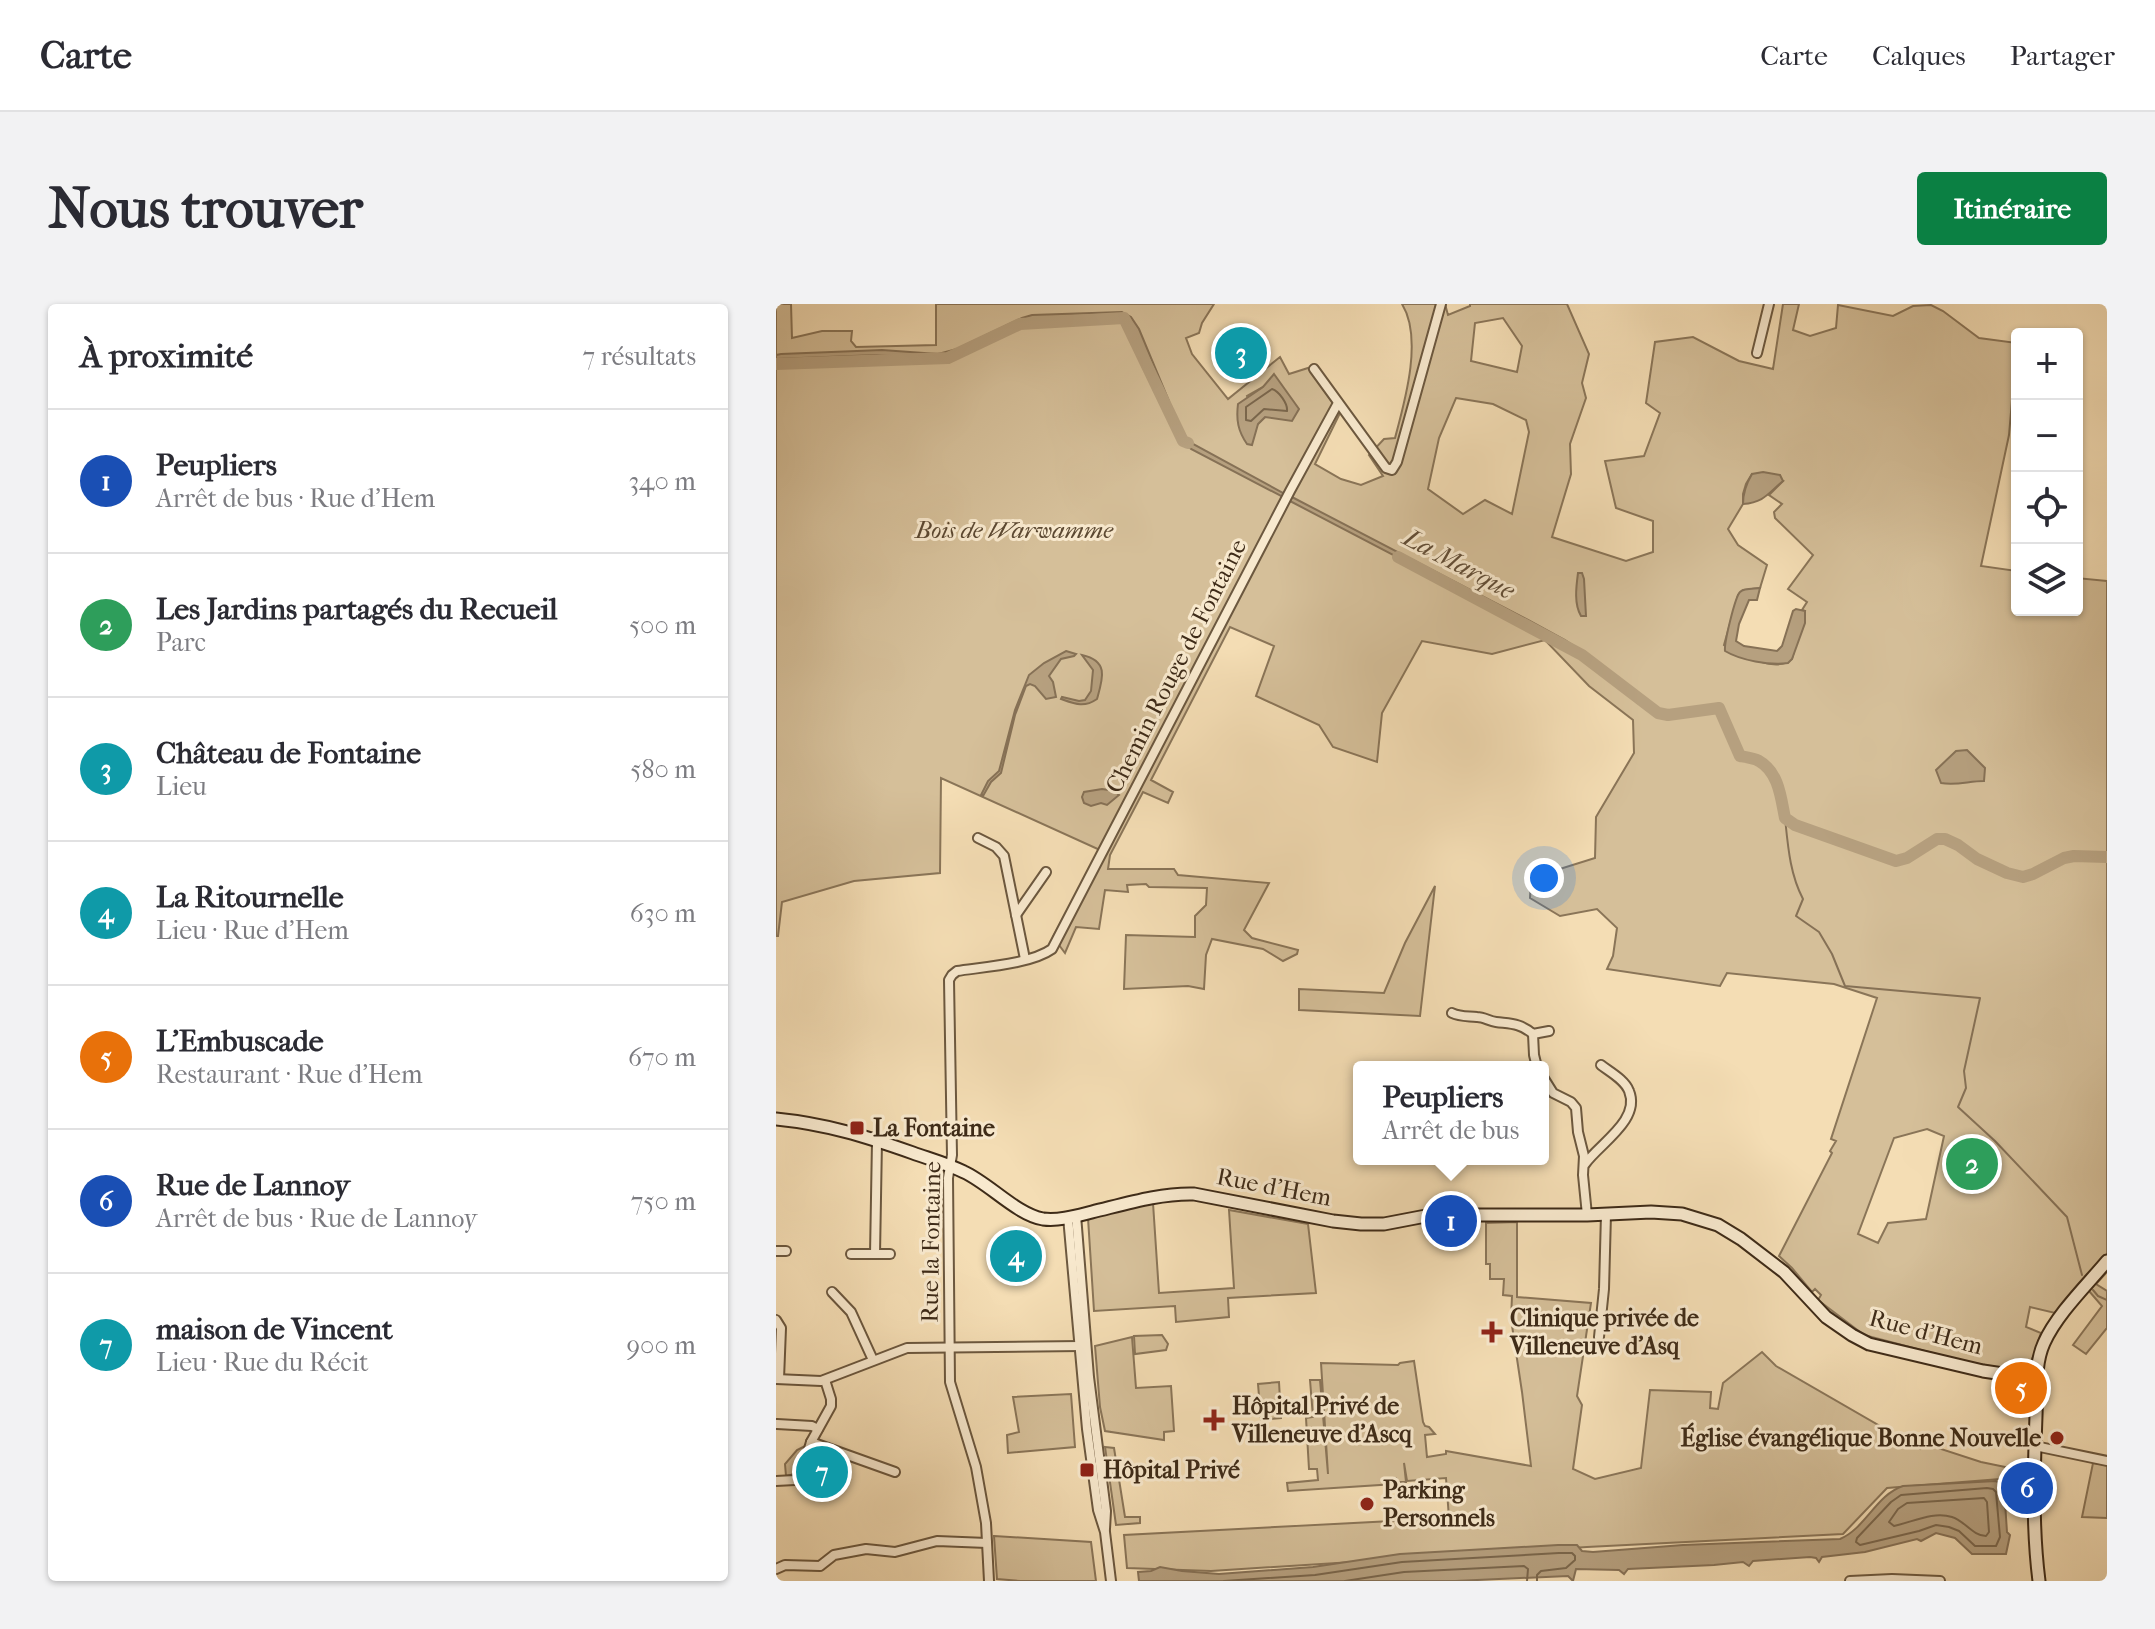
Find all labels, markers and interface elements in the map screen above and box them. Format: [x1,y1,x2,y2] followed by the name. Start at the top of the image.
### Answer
[40,33,132,78] text: Carte
[1760,39,1828,72] text: Carte
[1872,39,1966,72] text: Calques
[2010,39,2115,72] text: Partager
[1917,172,2107,245] button: Itinéraire
[48,176,363,241] text: Nous trouver
[1215,323,1267,383] pin: 3
[2011,328,2083,616] map controls
[2011,328,2083,400] button: +
[80,336,253,376] text: À proximité
[583,341,696,372] text: 7 résultats
[2011,400,2083,472] button: −
[156,448,277,483] text: Peupliers
[101,466,111,497] text: 1
[628,466,696,497] text: 340 m
[2011,472,2083,544] button: locate
[156,483,435,514] text: Arrêt de bus · Rue d'Hem
[913,516,1114,544] park label: Bois de Warwamme
[1397,521,1521,607] water label: La Marque
[1100,534,1252,798] street label: Chemin Rouge de Fontaine
[2011,544,2083,616] button: layers
[156,592,558,627] text: Les Jardins partagés du Recueil
[99,610,113,641] text: 2
[629,610,696,641] text: 500 m
[156,627,206,658] text: Parc
[156,736,421,771] text: Château de Fontaine
[101,754,111,785] text: 3
[630,754,696,785] text: 580 m
[156,771,207,802] text: Lieu
[1524,858,1564,898] your location
[156,880,343,915] text: La Ritournelle
[98,898,114,929] text: 4
[630,898,696,929] text: 630 m
[156,915,349,946] text: Lieu · Rue d'Hem
[156,1024,324,1059] text: L'Embuscade
[100,1042,112,1073] text: 5
[628,1042,696,1073] text: 670 m
[156,1059,423,1090] text: Restaurant · Rue d'Hem
[1353,1061,1549,1165] popup
[1383,1080,1503,1115] text: Peupliers
[873,1114,995,1142] place label: La Fontaine
[1383,1115,1519,1146] text: Arrêt de bus
[848,1119,866,1137] marker: La Fontaine
[1946,1134,1998,1194] pin: 2
[916,1161,946,1323] street label: Rue la Fontaine
[1214,1162,1334,1212] street label: Rue d'Hem
[156,1168,350,1203] text: Rue de Lannoy
[99,1186,113,1217] text: 6
[631,1186,696,1217] text: 750 m
[1425,1191,1477,1251] pin: 1
[156,1203,477,1234] text: Arrêt de bus · Rue de Lannoy
[990,1226,1042,1286] pin: 4
[1866,1303,1986,1361] street label: Rue d'Hem
[1509,1304,1699,1360] place label: Clinique privée de Villeneuve d'Asq
[156,1312,393,1347] text: maison de Vincent
[1481,1321,1503,1343] marker: Clinique privée de Villeneuve d'Asq
[100,1330,112,1361] text: 7
[626,1330,696,1361] text: 900 m
[156,1347,369,1378] text: Lieu · Rue du Récit
[1995,1358,2047,1418] pin: 5
[1231,1392,1413,1448] place label: Hôpital Privé de Villeneuve d'Ascq
[1203,1409,1225,1431] marker: Hôpital Privé de Villeneuve d'Ascq
[1681,1422,2041,1452] place label: Église évangélique Bonne Nouvelle
[2048,1429,2066,1447] marker: Église évangélique Bonne Nouvelle
[796,1442,848,1502] pin: 7
[1103,1456,1240,1484] place label: Hôpital Privé
[2001,1458,2053,1518] pin: 6
[1078,1461,1096,1479] marker: Hôpital Privé
[1383,1476,1495,1532] place label: Parking Personnels
[1358,1495,1376,1513] marker: Parking Personnels

